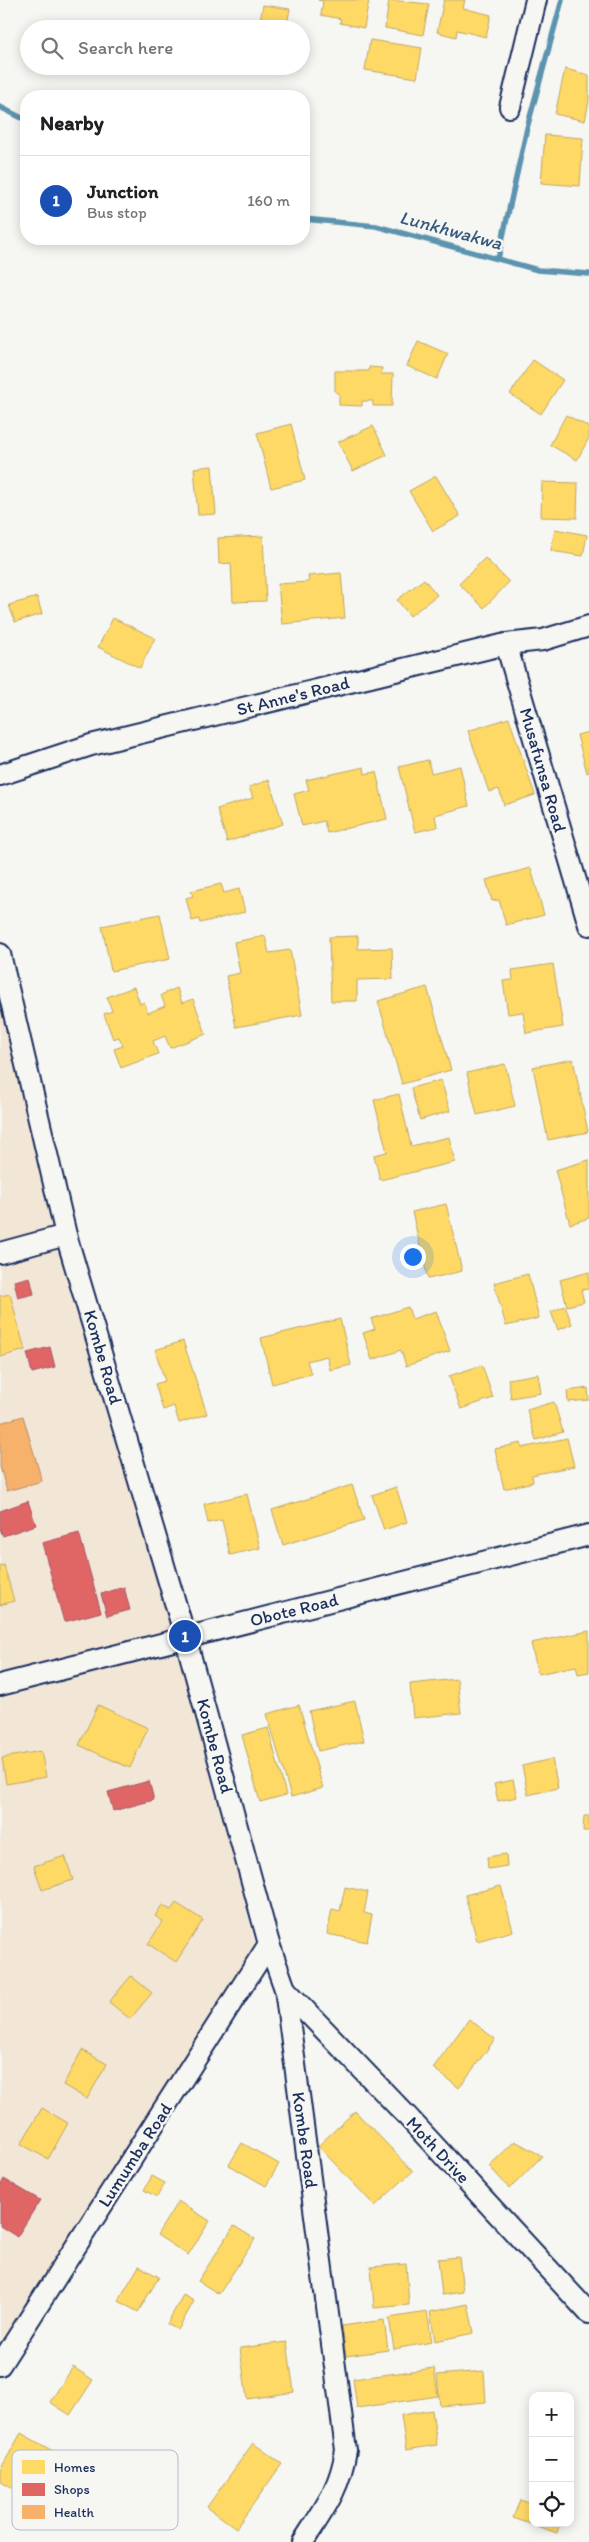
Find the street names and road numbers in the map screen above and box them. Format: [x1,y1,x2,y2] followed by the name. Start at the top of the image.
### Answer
[234,671,352,721] street label: St Anne's Road
[515,705,571,835] street label: Musafunsa Road
[79,1307,127,1407] street label: Kombe Road
[248,1588,341,1632] street label: Obote Road
[192,1696,238,1796] street label: Kombe Road
[287,2090,323,2190] street label: Kombe Road
[93,2099,177,2211] street label: Lumumba Road
[401,2112,475,2188] street label: Moth Drive

